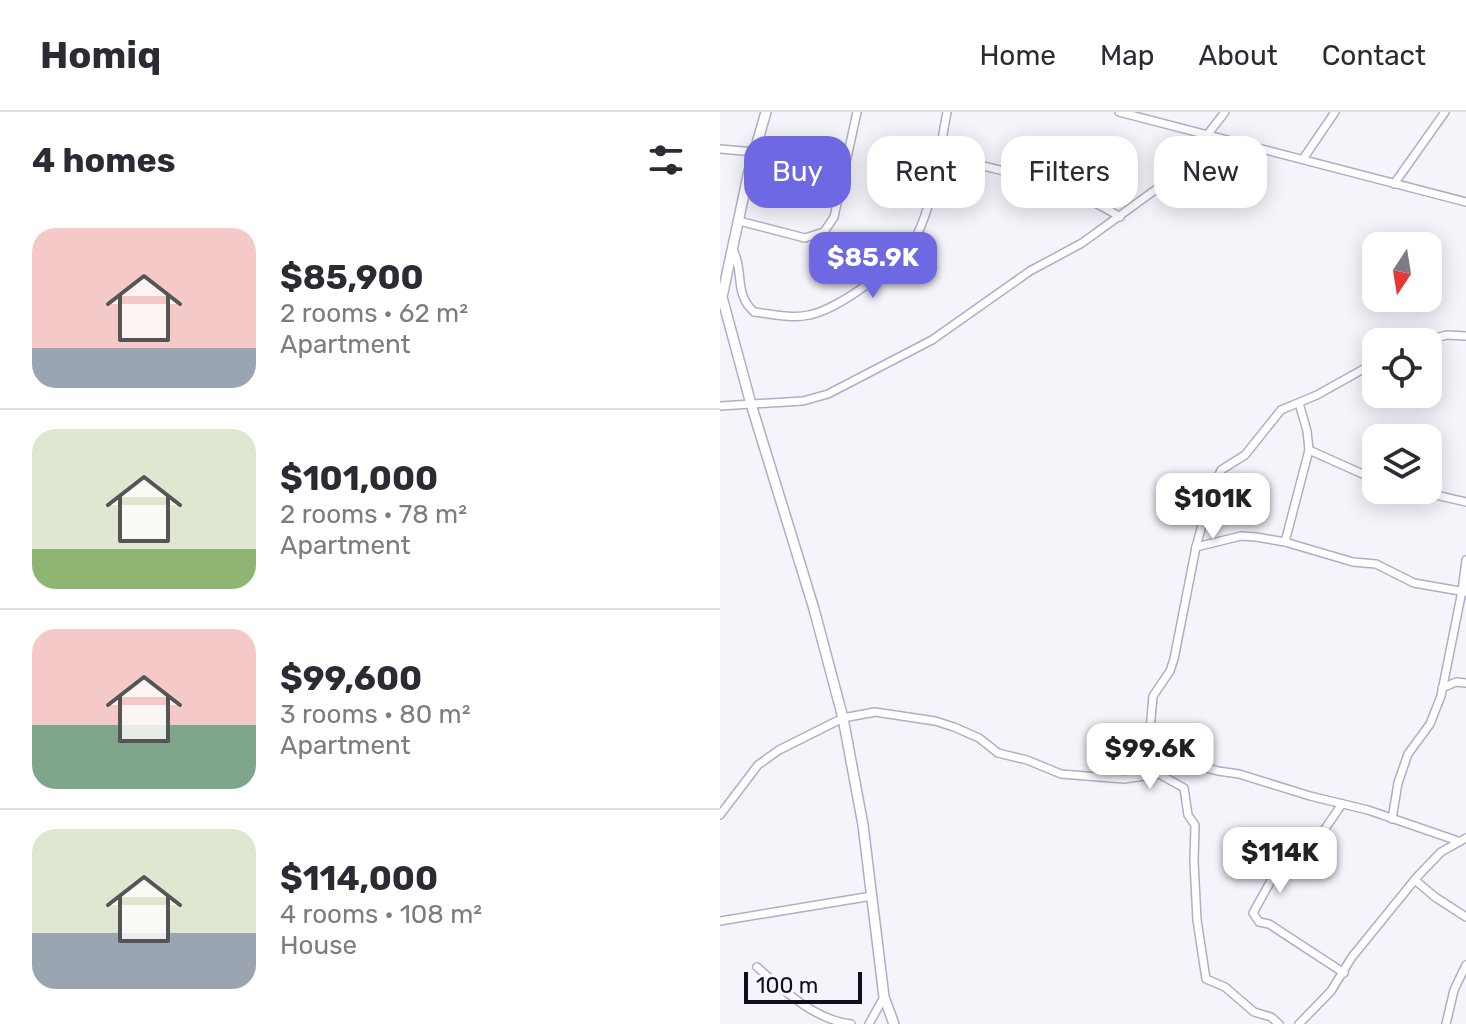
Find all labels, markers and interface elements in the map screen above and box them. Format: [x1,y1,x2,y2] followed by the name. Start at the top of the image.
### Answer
[40,32,161,78] text: Homiq
[979,39,1056,72] text: Home
[1100,39,1154,72] text: Map
[1198,39,1278,72] text: About
[1322,39,1426,72] text: Contact
[744,136,851,208] chip: Buy
[867,136,985,208] chip: Rent
[1001,136,1138,208] chip: Filters
[1154,136,1267,208] chip: New
[644,138,688,182] icon: filters
[32,140,175,181] text: 4 homes
[808,232,938,300] pin: $85.9K
[1362,232,1442,312] north arrow
[1362,232,1442,504] map controls
[827,242,919,273] text: $85.9K
[280,257,424,298] text: $85,900
[96,260,192,356] icon: home
[280,298,468,329] text: 2 rooms · 62 m²
[1362,328,1442,408] button: locate
[280,329,411,360] text: Apartment
[1362,424,1442,504] button: layers
[280,458,438,499] text: $101,000
[96,461,192,557] icon: home
[1157,473,1269,541] pin: $101K
[1174,483,1252,514] text: $101K
[280,499,467,530] text: 2 rooms · 78 m²
[280,530,411,561] text: Apartment
[280,658,422,699] text: $99,600
[96,661,192,757] icon: home
[280,699,471,730] text: 3 rooms · 80 m²
[1085,723,1215,791] pin: $99.6K
[280,730,411,761] text: Apartment
[1105,733,1195,764] text: $99.6K
[1224,827,1336,895] pin: $114K
[1241,837,1319,868] text: $114K
[280,858,438,899] text: $114,000
[96,861,192,957] icon: home
[280,899,482,930] text: 4 rooms · 108 m²
[280,930,357,961] text: House
[744,968,862,1004] scale bar
[756,972,818,999] text: 100 m

